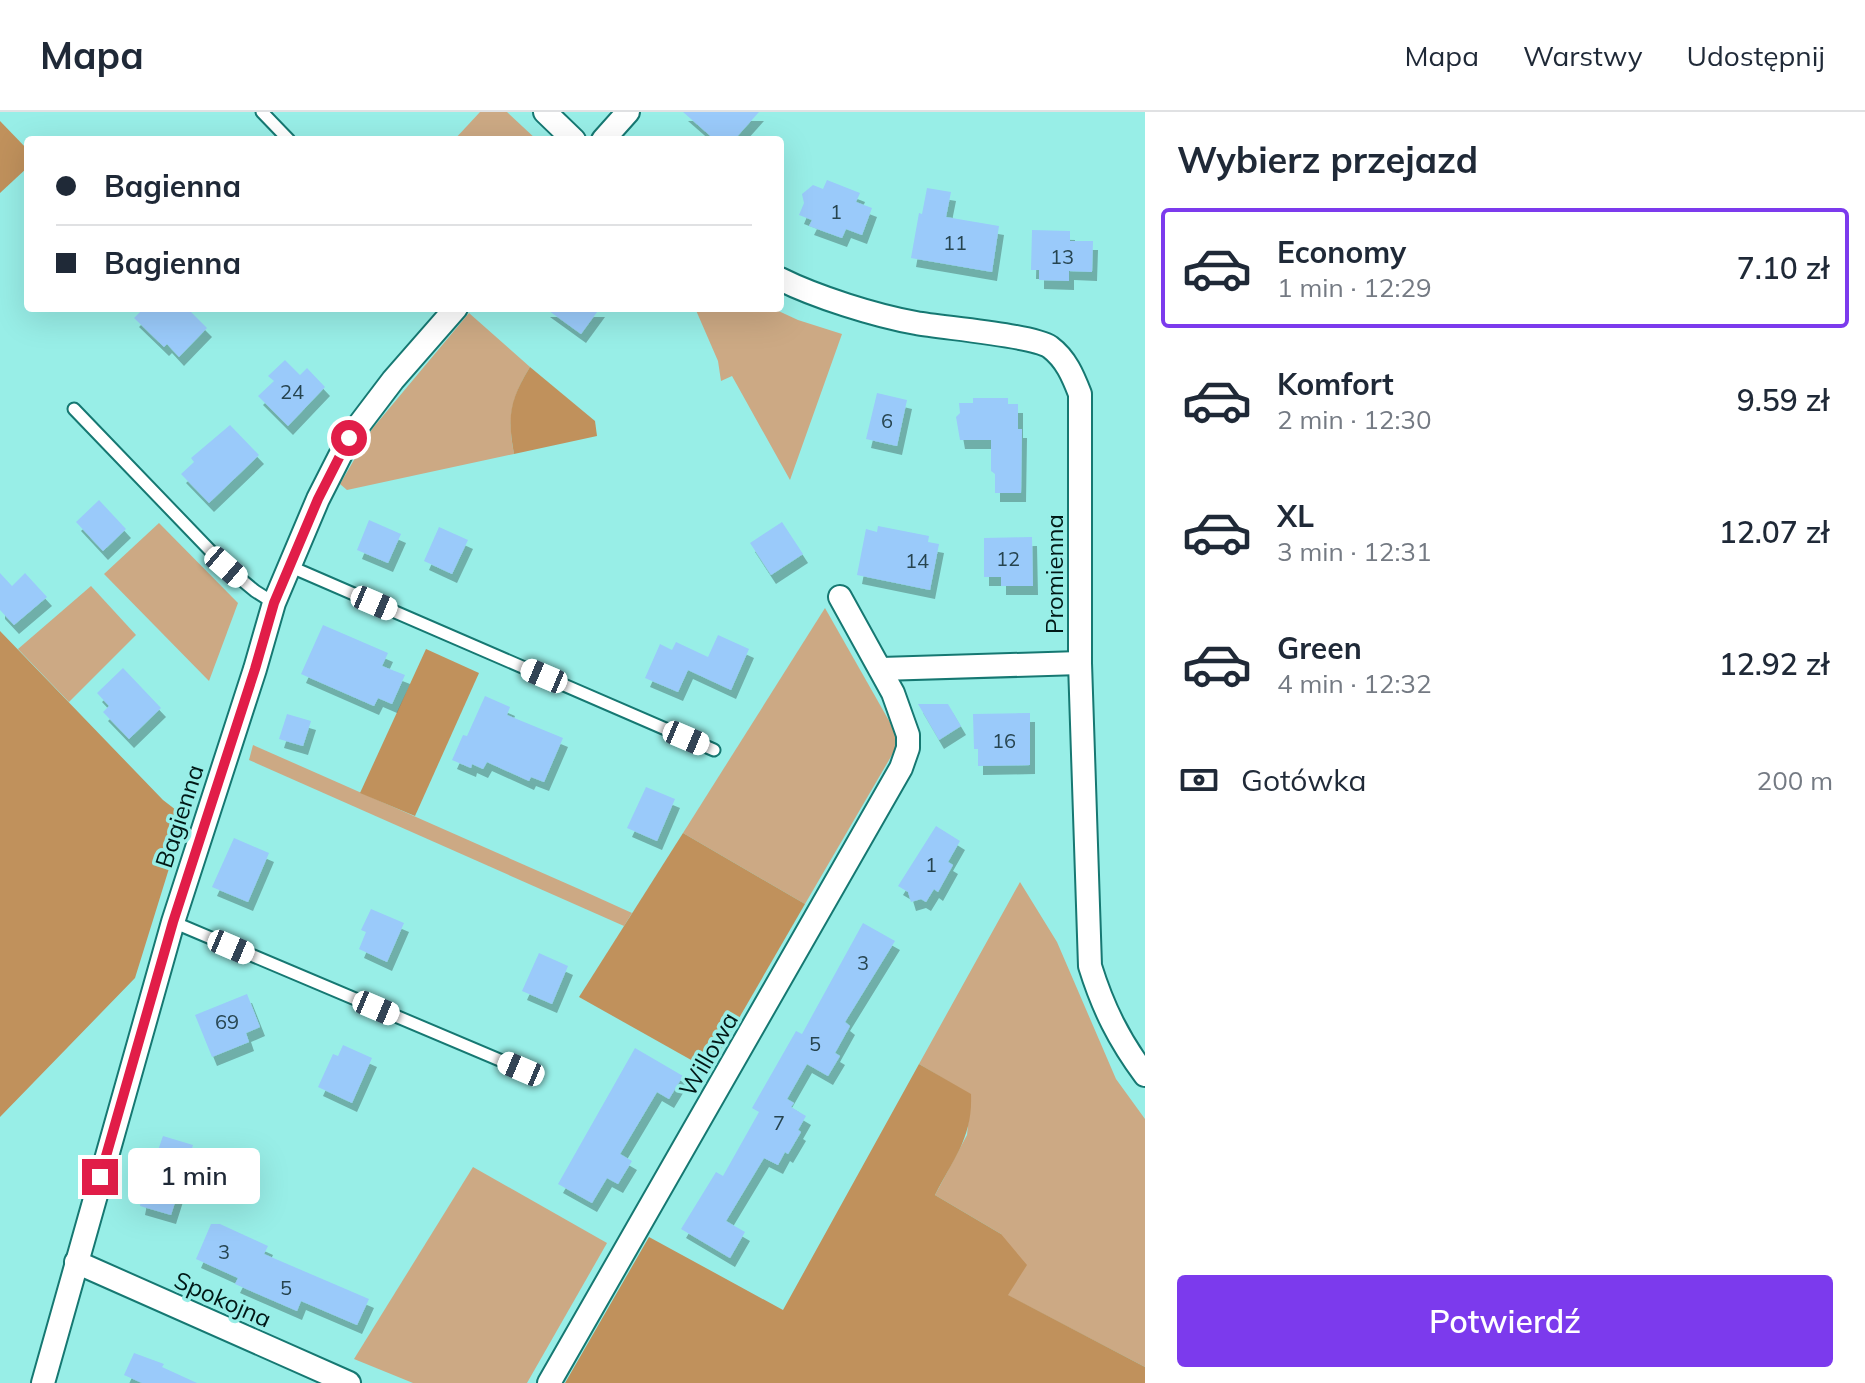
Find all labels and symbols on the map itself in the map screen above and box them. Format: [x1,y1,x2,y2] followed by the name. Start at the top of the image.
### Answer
[830,199,842,224] house number: 1
[943,230,967,255] house number: 11
[1050,244,1074,269] house number: 13
[280,379,304,404] house number: 24
[881,408,893,433] house number: 6
[331,420,367,456] route start
[1039,514,1069,634] street label: Promienna
[200,542,252,592] car
[996,546,1020,571] house number: 12
[905,548,929,573] house number: 14
[347,583,401,623] car
[517,656,571,696] car
[659,718,713,758] car
[992,728,1016,753] house number: 16
[148,761,210,871] street label: Bagienna
[925,852,937,877] house number: 1
[204,927,258,967] car
[857,950,869,975] house number: 3
[349,988,403,1028] car
[672,1007,744,1101] street label: Willowa
[215,1009,239,1034] house number: 69
[809,1031,821,1056] house number: 5
[494,1049,548,1089] car
[773,1110,785,1135] house number: 7
[128,1149,260,1205] callout: 1 min
[82,1159,118,1195] route end
[218,1239,230,1264] house number: 3
[170,1264,276,1334] street label: Spokojna
[280,1275,292,1300] house number: 5

